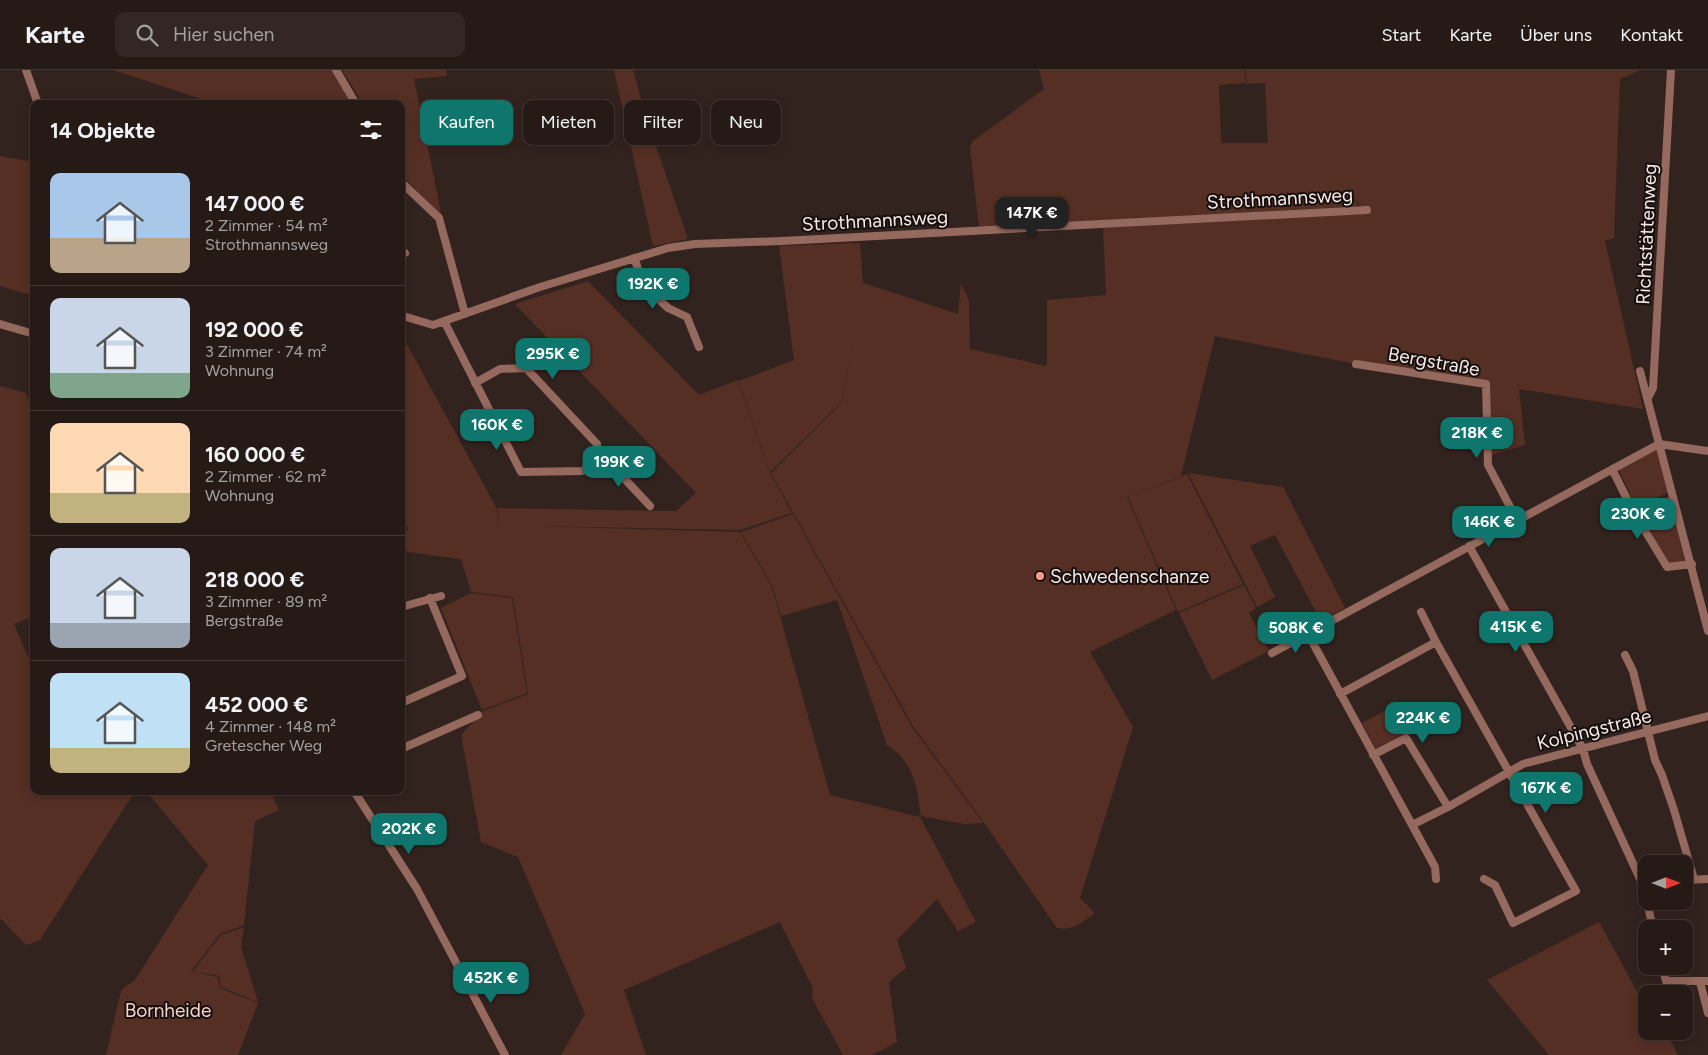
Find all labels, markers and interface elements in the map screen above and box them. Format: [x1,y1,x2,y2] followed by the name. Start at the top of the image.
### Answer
[115,12,465,57] search box
[25,20,85,49] text: Karte
[133,21,161,49] icon: search
[173,23,274,46] text: Hier suchen
[1382,24,1421,46] text: Start
[1449,24,1492,46] text: Karte
[1520,24,1592,46] text: Über uns
[1620,24,1683,46] text: Kontakt
[420,100,513,145] chip: Kaufen
[523,100,614,145] chip: Mieten
[624,100,701,145] chip: Filter
[711,100,781,145] chip: Neu
[357,116,385,144] icon: filters
[50,118,155,143] text: 14 Objekte
[1631,163,1662,305] street label: Richtstättenweg
[1206,183,1354,214] street label: Strothmannsweg
[205,191,304,216] text: 147 000 €
[90,193,150,253] icon: home
[991,196,1073,239] pin: 147K €
[1006,203,1058,222] text: 147K €
[801,205,949,236] street label: Strothmannsweg
[205,216,328,235] text: 2 Zimmer · 54 m²
[205,235,328,254] text: Strothmannsweg
[612,268,694,310] pin: 192K €
[628,274,678,293] text: 192K €
[205,317,304,342] text: 192 000 €
[90,318,150,378] icon: home
[512,338,594,380] pin: 295K €
[205,342,327,361] text: 3 Zimmer · 74 m²
[1386,342,1482,381] street label: Bergstraße
[526,344,580,363] text: 295K €
[205,361,274,380] text: Wohnung
[456,408,538,451] pin: 160K €
[471,415,523,434] text: 160K €
[1436,416,1518,459] pin: 218K €
[1451,423,1503,442] text: 218K €
[205,442,305,467] text: 160 000 €
[90,443,150,503] icon: home
[578,446,660,488] pin: 199K €
[594,452,644,471] text: 199K €
[205,467,327,486] text: 2 Zimmer · 62 m²
[205,486,274,505] text: Wohnung
[1597,498,1679,540] pin: 230K €
[1611,504,1665,523] text: 230K €
[1448,506,1530,548] pin: 146K €
[1463,512,1515,531] text: 146K €
[1050,565,1209,588] place label: Schwedenschanze
[205,567,304,592] text: 218 000 €
[90,568,150,628] icon: home
[1034,570,1046,582] marker: Schwedenschanze
[205,592,327,611] text: 3 Zimmer · 89 m²
[1475,610,1557,653] pin: 415K €
[205,611,283,630] text: Bergstraße
[1255,612,1337,654] pin: 508K €
[1490,617,1542,636] text: 415K €
[1268,618,1324,637] text: 508K €
[205,692,308,717] text: 452 000 €
[90,693,150,753] icon: home
[1382,702,1464,744] pin: 224K €
[1534,704,1654,755] street label: Kolpingstraße
[1396,708,1450,727] text: 224K €
[205,717,336,736] text: 4 Zimmer · 148 m²
[205,736,322,755] text: Gretescher Weg
[1505,772,1587,814] pin: 167K €
[1521,778,1571,797] text: 167K €
[368,812,450,855] pin: 202K €
[382,819,436,838] text: 202K €
[1638,855,1692,910] north arrow
[1638,855,1693,1040] map controls
[1638,920,1693,975] button: +
[450,962,532,1004] pin: 452K €
[464,968,518,987] text: 452K €
[1638,985,1693,1040] button: −
[125,999,211,1022] park label: Bornheide

